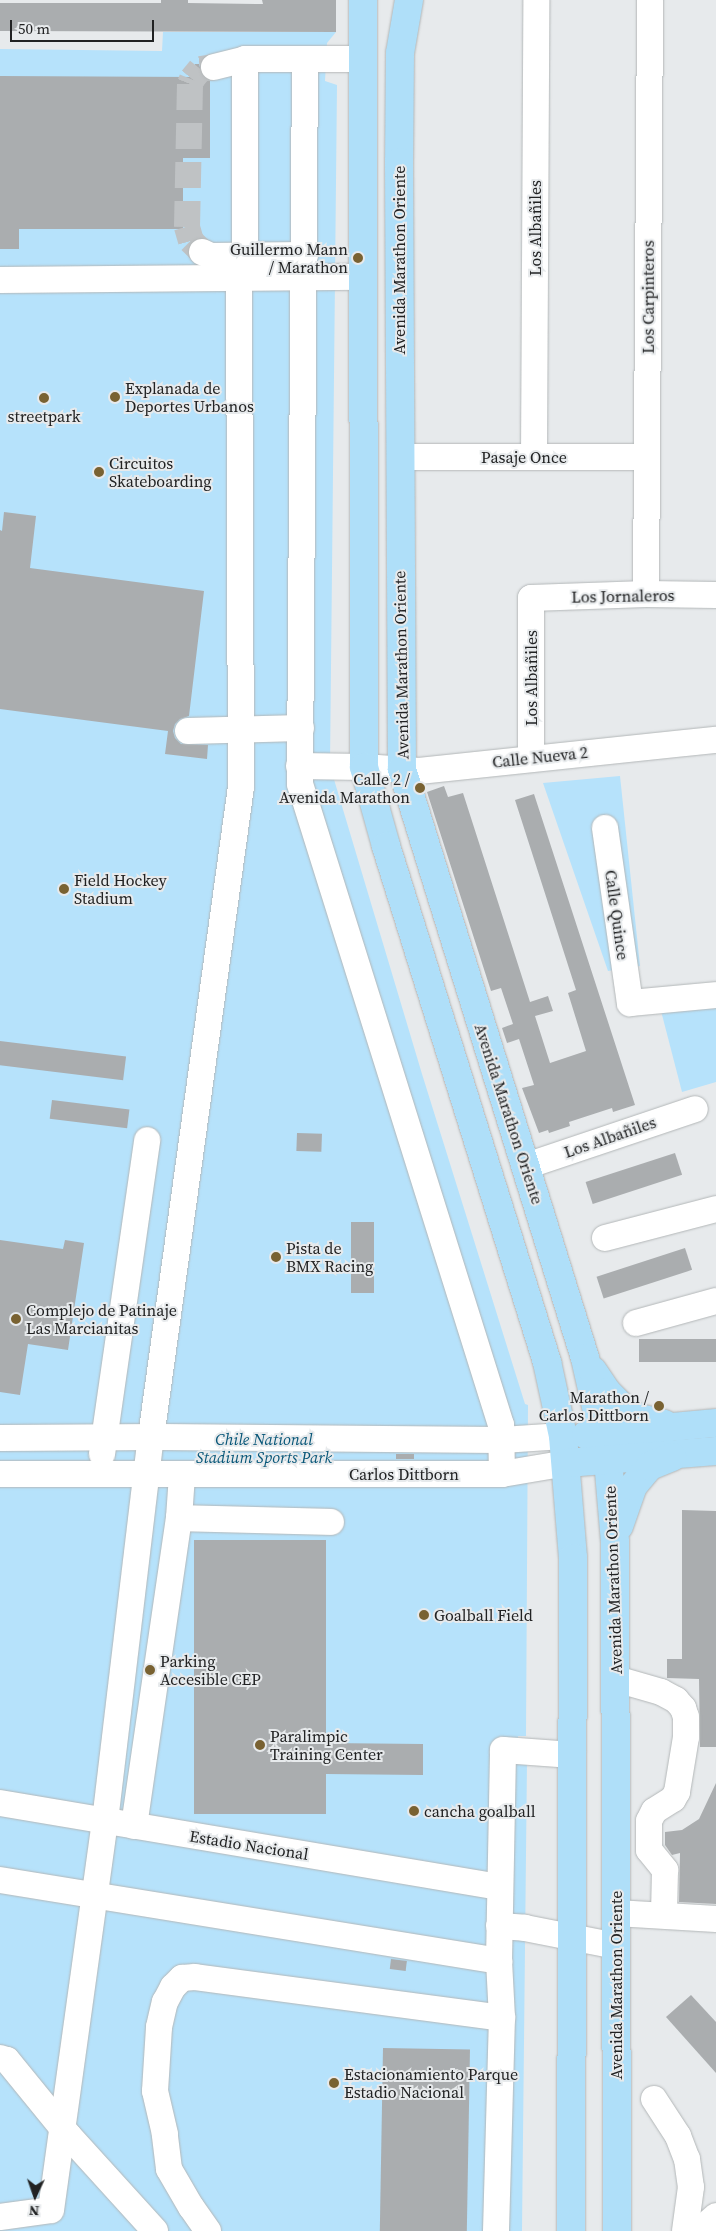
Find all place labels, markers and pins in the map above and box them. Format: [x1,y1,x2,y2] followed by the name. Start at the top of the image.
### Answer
[230,239,348,277] place label: Guillermo Mann / Marathon
[352,252,364,264] marker: Guillermo Mann / Marathon
[125,378,254,416] place label: Explanada de Deportes Urbanos
[109,391,121,403] marker: Explanada de Deportes Urbanos
[38,392,50,404] marker: streetpark
[7,406,81,426] place label: streetpark
[109,453,212,491] place label: Circuitos Skateboarding
[93,466,105,478] marker: Circuitos Skateboarding
[279,769,410,807] place label: Calle 2 / Avenida Marathon
[414,782,426,794] marker: Calle 2 / Avenida Marathon
[74,870,167,908] place label: Field Hockey Stadium
[58,883,70,895] marker: Field Hockey Stadium
[286,1238,373,1276] place label: Pista de BMX Racing
[270,1251,282,1263] marker: Pista de BMX Racing
[26,1300,177,1338] place label: Complejo de Patinaje Las Marcianitas
[10,1313,22,1325] marker: Complejo de Patinaje Las Marcianitas
[539,1387,649,1425] place label: Marathon / Carlos Dittborn
[653,1400,665,1412] marker: Marathon / Carlos Dittborn
[434,1605,533,1625] place label: Goalball Field
[418,1609,430,1621] marker: Goalball Field
[160,1651,261,1689] place label: Parking Accesible CEP
[144,1664,156,1676] marker: Parking Accesible CEP
[270,1726,383,1764] place label: Paralimpic Training Center
[254,1739,266,1751] marker: Paralimpic Training Center
[424,1801,535,1821] place label: cancha goalball
[408,1805,420,1817] marker: cancha goalball
[344,2064,518,2102] place label: Estacionamiento Parque Estadio Nacional
[328,2077,340,2089] marker: Estacionamiento Parque Estadio Nacional

